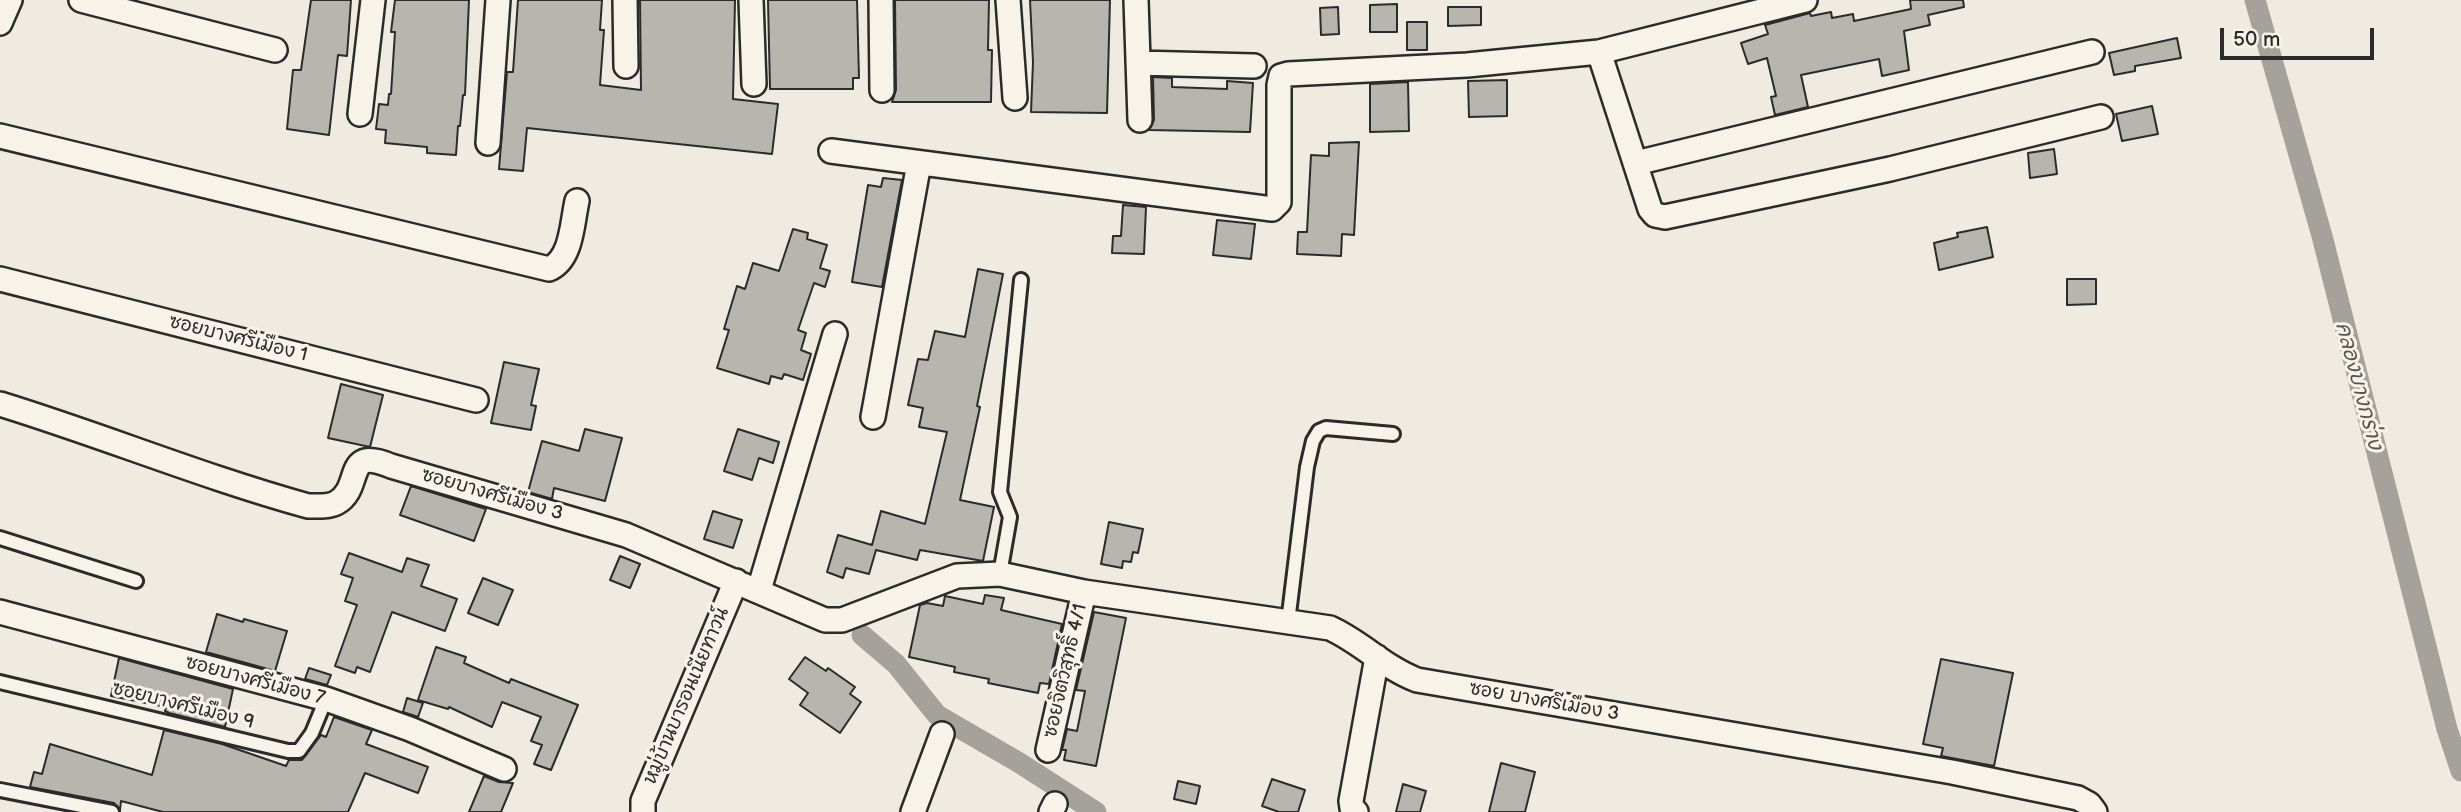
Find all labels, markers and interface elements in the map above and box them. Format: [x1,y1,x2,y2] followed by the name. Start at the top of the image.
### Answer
[2223,14,2377,58] scale bar
[2233,27,2280,52] text: 50 m
[166,311,310,367] street label: ซอยบางศรีเมือง 1
[2329,320,2387,452] water label: คลองบางกร่าง
[419,464,565,526] street label: ซอยบางศรีเมือง 3
[1039,602,1093,740] street label: ซอยจิตวิสุทธิ์ 4/1
[639,604,735,788] street label: หมู่บ้านบารอนเนียทาวน์
[183,651,327,711] street label: ซอยบางศรีเมือง 7
[110,677,256,735] street label: ซอยบางศรีเมือง 9
[1467,678,1621,726] street label: ซอย บางศรีเมือง 3

